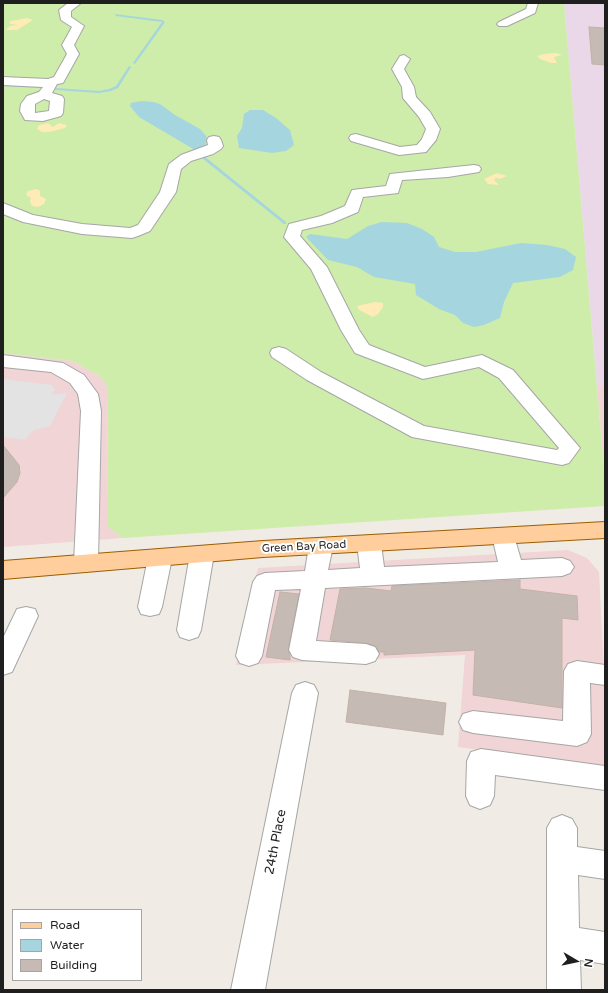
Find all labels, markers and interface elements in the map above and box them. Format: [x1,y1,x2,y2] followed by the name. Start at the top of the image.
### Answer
[261,538,347,556] street label: Green Bay Road
[262,808,290,876] street label: 24th Place
[12,909,142,981] legend
[50,918,80,932] text: Road
[50,938,84,952] text: Water
[556,941,596,981] north arrow
[50,958,97,972] text: Building
[581,958,595,968] text: N

